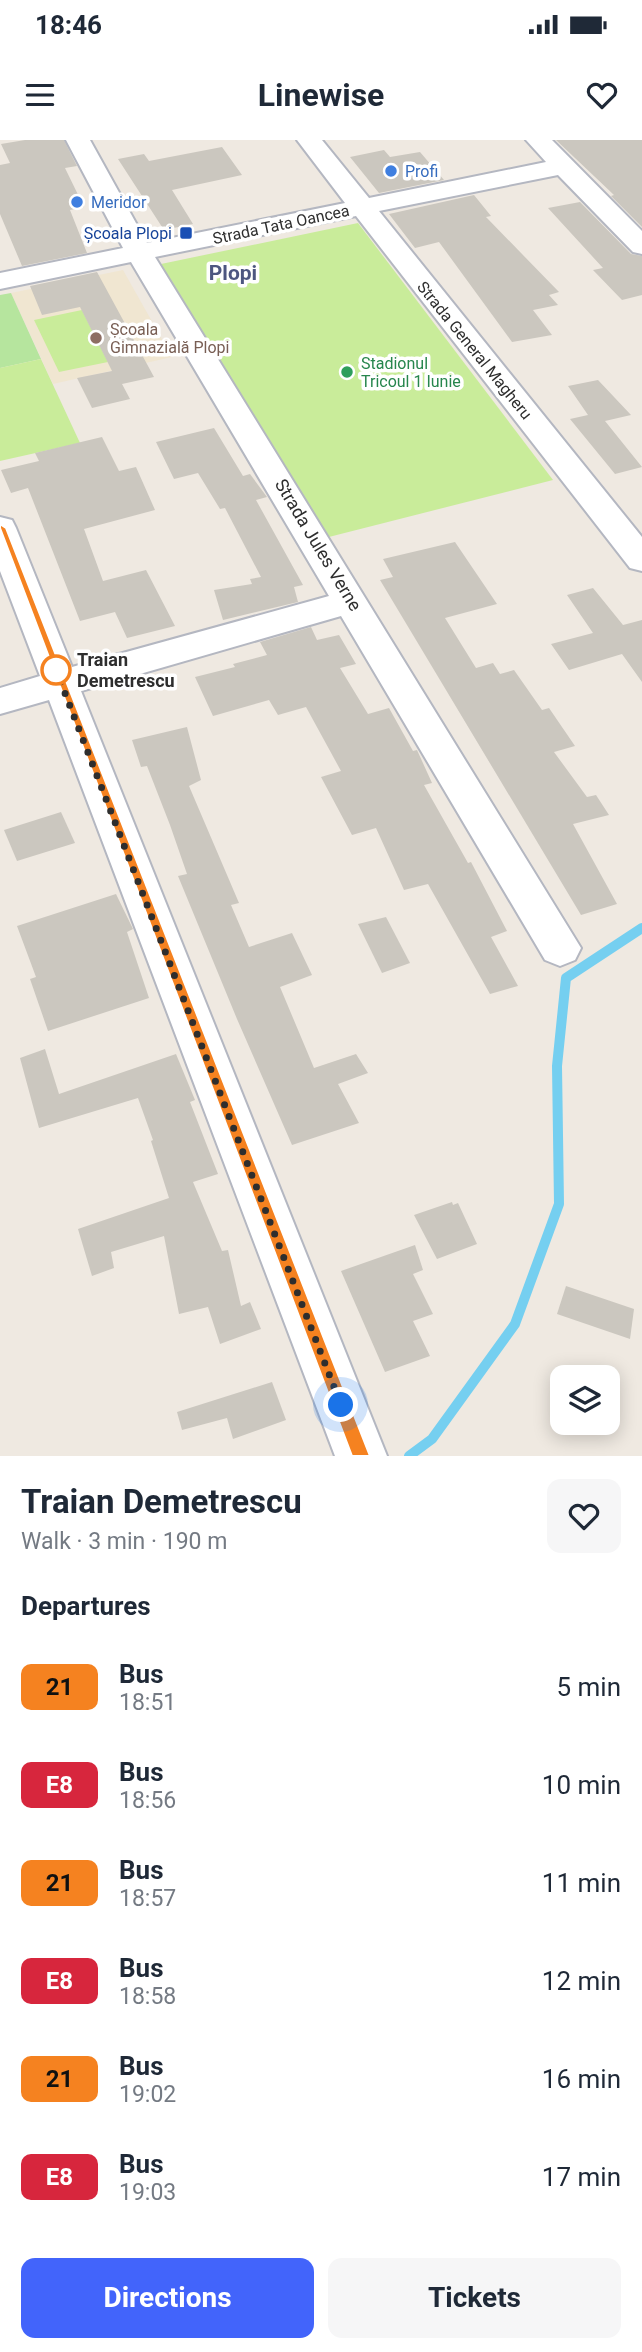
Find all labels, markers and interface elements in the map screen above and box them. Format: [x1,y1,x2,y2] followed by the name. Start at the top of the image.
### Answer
[35,10,102,40] text: 18:46
[21,76,59,114] icon: menu
[258,76,384,114] text: Linewise
[583,76,621,114] icon: heart
[405,162,438,181] place label: Profi
[383,163,399,179] marker: Profi
[91,193,147,212] place label: Meridor
[69,194,85,210] marker: Meridor
[211,201,351,248] street label: Strada Tata Oancea
[84,224,172,244] place label: Școala Plopi
[178,225,194,241] marker: Școala Plopi
[209,261,257,285] district label: Plopi
[413,278,536,423] street label: Strada General Magheru
[110,320,229,357] place label: Școala Gimnazială Plopi
[88,330,104,346] marker: Școala Gimnazială Plopi
[361,354,461,391] place label: Stadionul Tricoul 1 Iunie
[339,364,355,380] marker: Stadionul Tricoul 1 Iunie
[271,475,366,615] street label: Strada Jules Verne
[77,649,175,691] place label: Traian Demetrescu
[41,655,71,685] marker: Traian Demetrescu
[550,1365,620,1435] map controls
[550,1365,620,1435] button: layers
[323,1387,358,1422] your location
[547,1479,621,1553] button: heart
[21,1482,302,1521] text: Traian Demetrescu
[21,1528,227,1555] text: Walk · 3 min · 190 m
[21,1591,151,1621] text: Departures
[119,1659,164,1689] text: Bus
[556,1672,621,1702] text: 5 min
[46,1673,73,1701] text: 21
[119,1689,176,1716] text: 18:51
[119,1757,164,1787] text: Bus
[542,1770,621,1800] text: 10 min
[46,1771,73,1799] text: E8
[119,1787,176,1814] text: 18:56
[119,1855,164,1885] text: Bus
[542,1868,621,1898] text: 11 min
[46,1869,73,1897] text: 21
[119,1885,176,1912] text: 18:57
[119,1953,164,1983] text: Bus
[542,1966,621,1996] text: 12 min
[46,1967,73,1995] text: E8
[119,1983,176,2010] text: 18:58
[119,2051,164,2081] text: Bus
[542,2064,621,2094] text: 16 min
[46,2065,73,2093] text: 21
[119,2081,176,2108] text: 19:02
[119,2149,164,2179] text: Bus
[542,2162,621,2192] text: 17 min
[46,2163,73,2191] text: E8
[119,2179,176,2206] text: 19:03
[21,2258,314,2338] button: Directions
[328,2258,621,2338] button: Tickets

